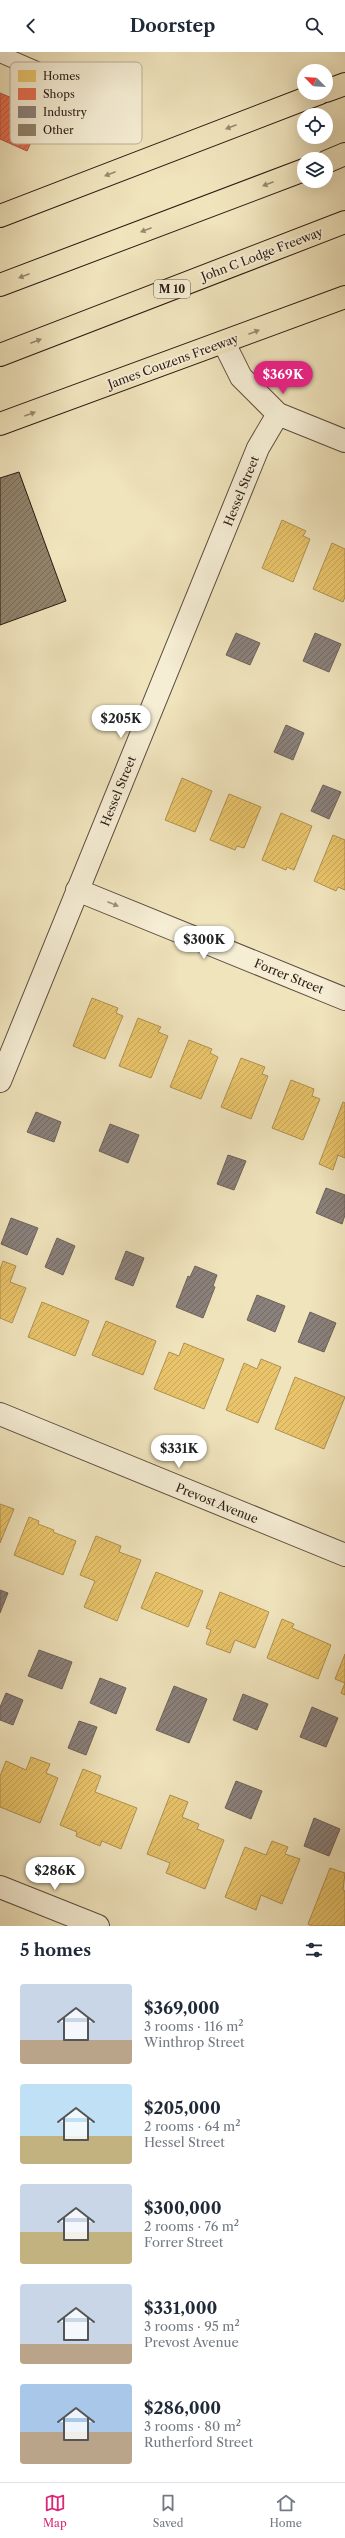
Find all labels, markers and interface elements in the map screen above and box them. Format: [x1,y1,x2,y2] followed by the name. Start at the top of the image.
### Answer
[20,15,42,37] icon: back
[130,15,215,37] text: Doorstep
[303,15,325,37] icon: search
[10,62,142,144] legend
[297,64,333,100] north arrow
[297,64,333,188] map controls
[43,69,80,83] text: Homes
[43,87,75,101] text: Shops
[43,105,88,119] text: Industry
[297,108,333,144] button: locate
[43,123,74,137] text: Other
[225,125,237,131] one-way arrow
[297,152,333,188] button: layers
[103,171,115,177] one-way arrow
[261,181,273,187] one-way arrow
[197,224,325,285] street label: John C Lodge Freeway
[139,227,151,233] one-way arrow
[18,273,30,279] one-way arrow
[154,280,190,298] road number: M 10
[248,328,260,334] one-way arrow
[104,330,241,392] street label: James Couzens Freeway
[31,337,43,343] one-way arrow
[255,361,311,395] pin: $369K
[263,366,303,382] text: $369K
[24,410,36,416] one-way arrow
[220,453,262,528] street label: Hessel Street
[93,705,149,739] pin: $205K
[101,710,141,726] text: $205K
[97,753,139,828] street label: Hessel Street
[107,902,119,908] one-way arrow
[176,926,232,960] pin: $300K
[183,931,225,947] text: $300K
[252,955,327,997] street label: Forrer Street
[151,1435,207,1469] pin: $331K
[160,1440,198,1456] text: $331K
[174,1480,261,1526] street label: Prevost Avenue
[27,1857,83,1891] pin: $286K
[34,1862,76,1878] text: $286K
[303,1939,325,1961] icon: filters
[20,1940,91,1960] text: 5 homes
[144,1998,220,2018] text: $369,000
[52,2000,100,2048] icon: home
[144,2018,244,2034] text: 3 rooms · 116 m²
[144,2034,245,2050] text: Winthrop Street
[144,2098,221,2118] text: $205,000
[52,2100,100,2148] icon: home
[144,2118,241,2134] text: 2 rooms · 64 m²
[144,2134,225,2150] text: Hessel Street
[144,2198,222,2218] text: $300,000
[52,2200,100,2248] icon: home
[144,2218,239,2234] text: 2 rooms · 76 m²
[144,2234,223,2250] text: Forrer Street
[144,2298,217,2318] text: $331,000
[52,2300,100,2348] icon: home
[144,2318,240,2334] text: 3 rooms · 95 m²
[144,2334,239,2350] text: Prevost Avenue
[144,2398,221,2418] text: $286,000
[52,2400,100,2448] icon: home
[144,2418,241,2434] text: 3 rooms · 80 m²
[144,2434,253,2450] text: Rutherford Street
[43,2492,67,2530] tab: Map
[153,2492,183,2530] tab: Saved
[270,2492,302,2530] tab: Home

